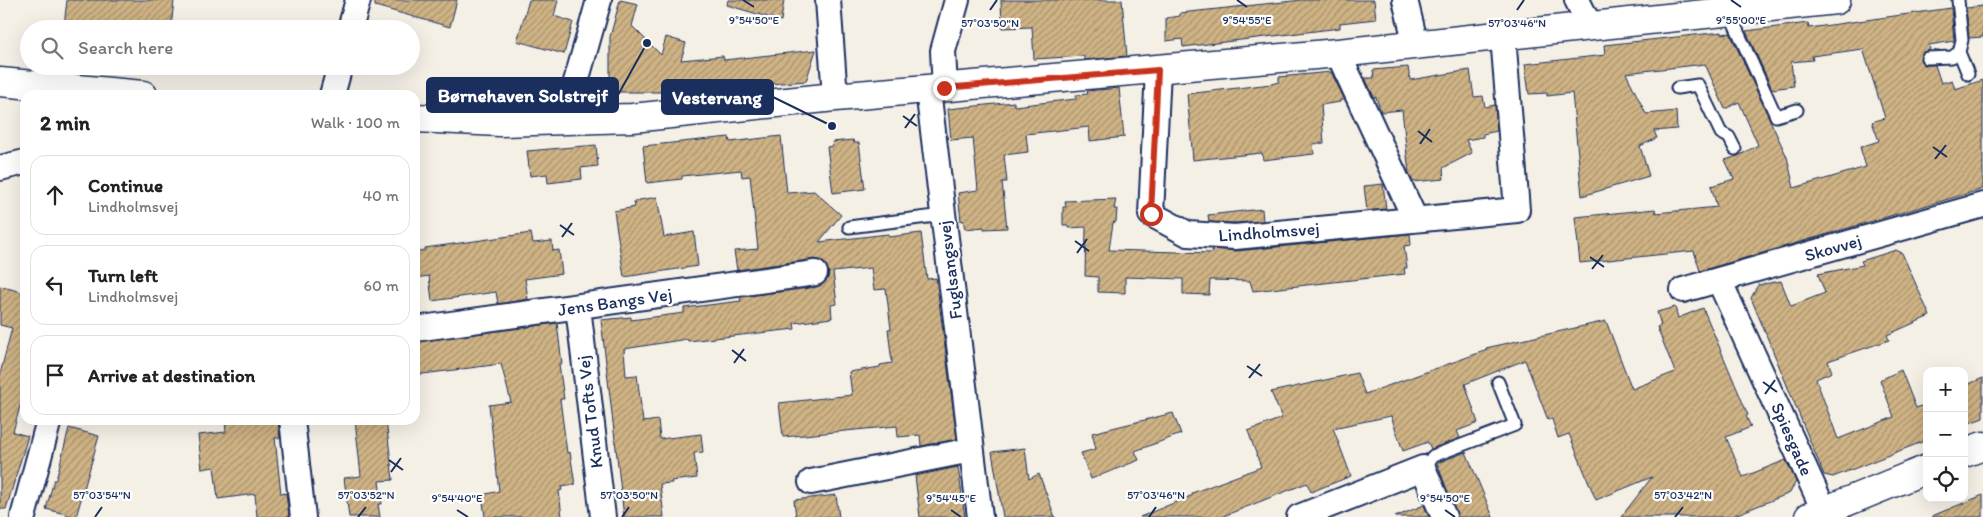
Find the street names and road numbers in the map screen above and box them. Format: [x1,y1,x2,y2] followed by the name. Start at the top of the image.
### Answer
[1218,217,1320,247] street label: Lindholmsvej
[933,219,967,321] street label: Fuglsangsvej
[1802,229,1864,267] street label: Skovvej
[556,283,674,321] street label: Jens Bangs Vej
[572,354,608,470] street label: Knud Tofts Vej
[1766,399,1818,479] street label: Spiesgade

